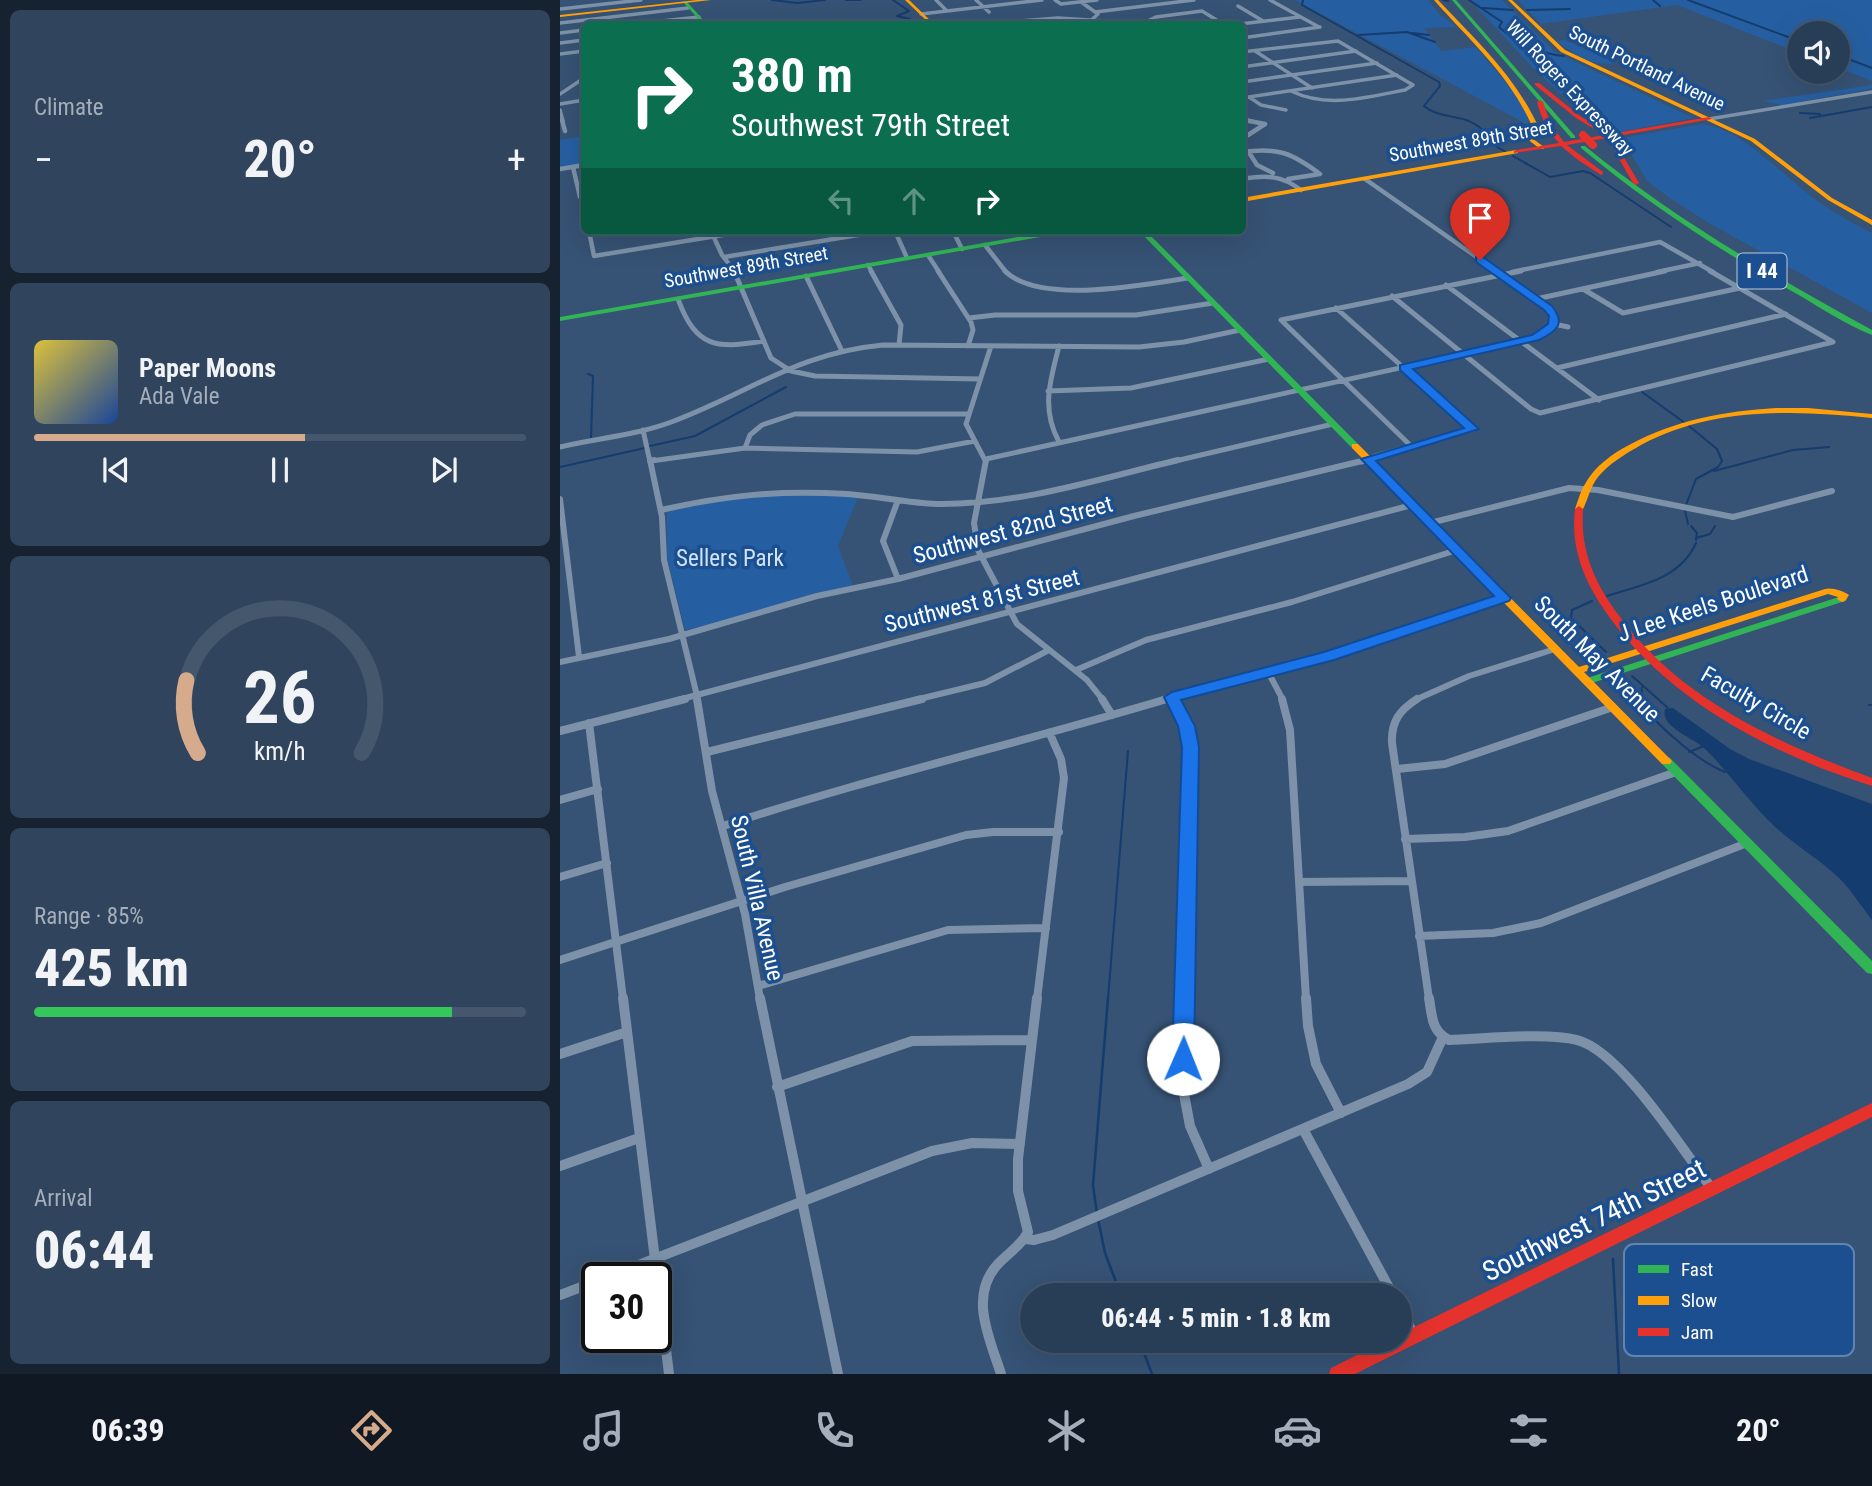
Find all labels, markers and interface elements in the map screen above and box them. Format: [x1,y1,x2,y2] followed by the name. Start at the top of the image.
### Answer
[1501,15,1639,161] street label: Will Rogers Expressway
[1565,20,1729,116] street label: South Portland Avenue
[1787,21,1850,84] map controls
[1787,21,1850,84] button: sound
[731,47,853,104] text: 380 m
[616,49,707,140] icon: right
[34,94,104,121] text: Climate
[731,106,1010,144] text: Southwest 79th Street
[1387,115,1555,167] street label: Southwest 89th Street
[243,129,317,190] text: 20°
[34,138,53,182] text: −
[507,138,526,182] text: +
[822,182,860,220] icon: left
[895,182,933,220] icon: ahead
[968,182,1006,220] icon: right
[1450,188,1510,260] pin
[1461,199,1499,237] icon: arrive
[662,241,830,293] street label: Southwest 89th Street
[1738,254,1786,288] road number: I 44
[139,353,276,383] text: Paper Moons
[139,383,219,410] text: Ada Vale
[97,451,135,489] icon: previous
[261,451,299,489] icon: pause
[425,451,463,489] icon: next
[910,490,1116,570] street label: Southwest 82nd Street
[676,545,785,572] park label: Sellers Park
[1614,560,1812,648] street label: J Lee Keels Boulevard
[882,564,1082,638] street label: Southwest 81st Street
[1528,590,1666,728] street label: South May Avenue
[243,655,317,741] text: 26
[1696,661,1816,745] street label: Faculty Circle
[254,737,306,766] text: km/h
[725,813,789,983] street label: South Villa Avenue
[34,903,144,930] text: Range · 85%
[34,938,189,999] text: 425 km
[1146,1022,1220,1096] position arrow
[1477,1152,1711,1288] street label: Southwest 74th Street
[34,1185,93,1212] text: Arrival
[34,1220,154,1281] text: 06:44
[1624,1244,1854,1356] legend
[1681,1258,1713,1281] text: Fast
[581,1262,672,1353] speed limit sign: 30
[1681,1289,1717,1312] text: Slow
[1101,1303,1331,1333] text: 06:44 · 5 min · 1.8 km
[1681,1321,1714,1344] text: Jam
[347,1406,396,1455] icon: directions
[579,1406,628,1455] icon: music
[810,1406,859,1455] icon: phone
[1042,1406,1091,1455] icon: climate
[1273,1406,1322,1455] icon: car
[1504,1406,1553,1455] icon: filters
[91,1411,165,1449] text: 06:39
[1736,1411,1781,1449] text: 20°

